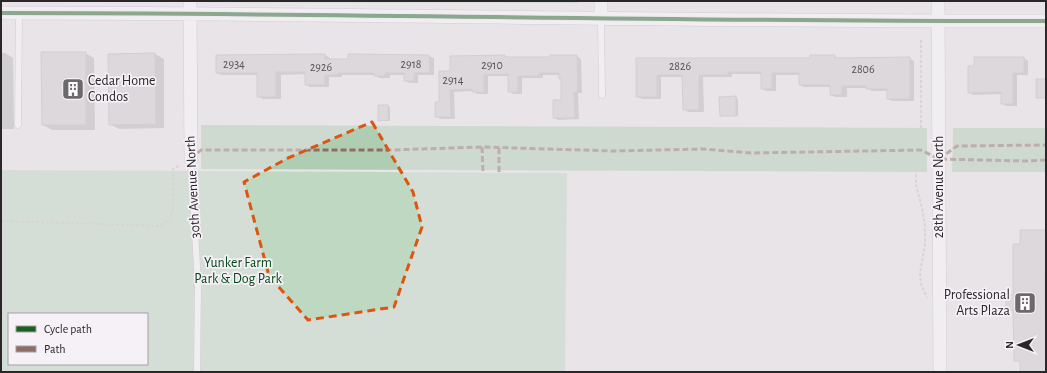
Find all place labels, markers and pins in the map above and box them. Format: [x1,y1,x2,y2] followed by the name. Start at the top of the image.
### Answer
[88,74,156,104] place label: Cedar Home Condos
[60,76,86,102] building icon: Cedar Home Condos
[944,288,1011,318] place label: Professional Arts Plaza
[1012,290,1038,316] building icon: Professional Arts Plaza

